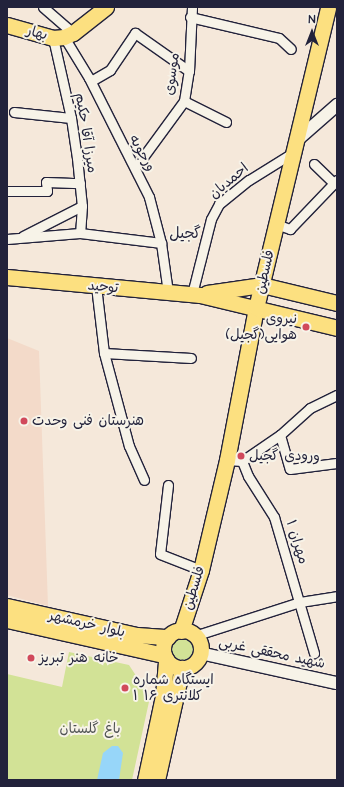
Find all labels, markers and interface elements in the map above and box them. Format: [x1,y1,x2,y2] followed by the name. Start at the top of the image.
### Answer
[292,12,332,52] north arrow
[309,12,315,27] text: N
[25,22,49,44] street label: بهار
[161,52,183,96] street label: موسوی
[71,92,101,174] street label: میرزا آقا حکیم
[125,132,159,174] street label: ورجویه
[206,160,252,202] street label: احمدیان
[169,225,201,243] district label: گجیل
[252,248,278,296] street label: فلسطین
[87,277,119,297] street label: توحید
[226,311,297,344] place label: نیروی هوایی(گجیل)
[300,321,312,333] marker: نیروی هوایی(گجیل)
[32,413,144,429] place label: هنرستان فنی وحدت
[19,416,29,426] marker: هنرستان فنی وحدت
[249,448,320,464] place label: ورودی گجیل
[236,451,246,461] marker: ورودی گجیل
[282,518,312,566] street label: مهران ۱
[179,564,209,612] street label: فلسطین
[47,607,127,641] street label: بلوار خرمشهر
[217,634,327,672] street label: شهید محققی غربی
[39,650,119,666] place label: خانه هنر تبریز
[26,653,36,663] marker: خانه هنر تبریز
[133,672,214,704] place label: ایستگاه شماره ۱ کلانتری ۱۶
[120,683,130,693] marker: ایستگاه شماره ۱ کلانتری ۱۶
[59,721,121,737] park label: باغ گلستان

